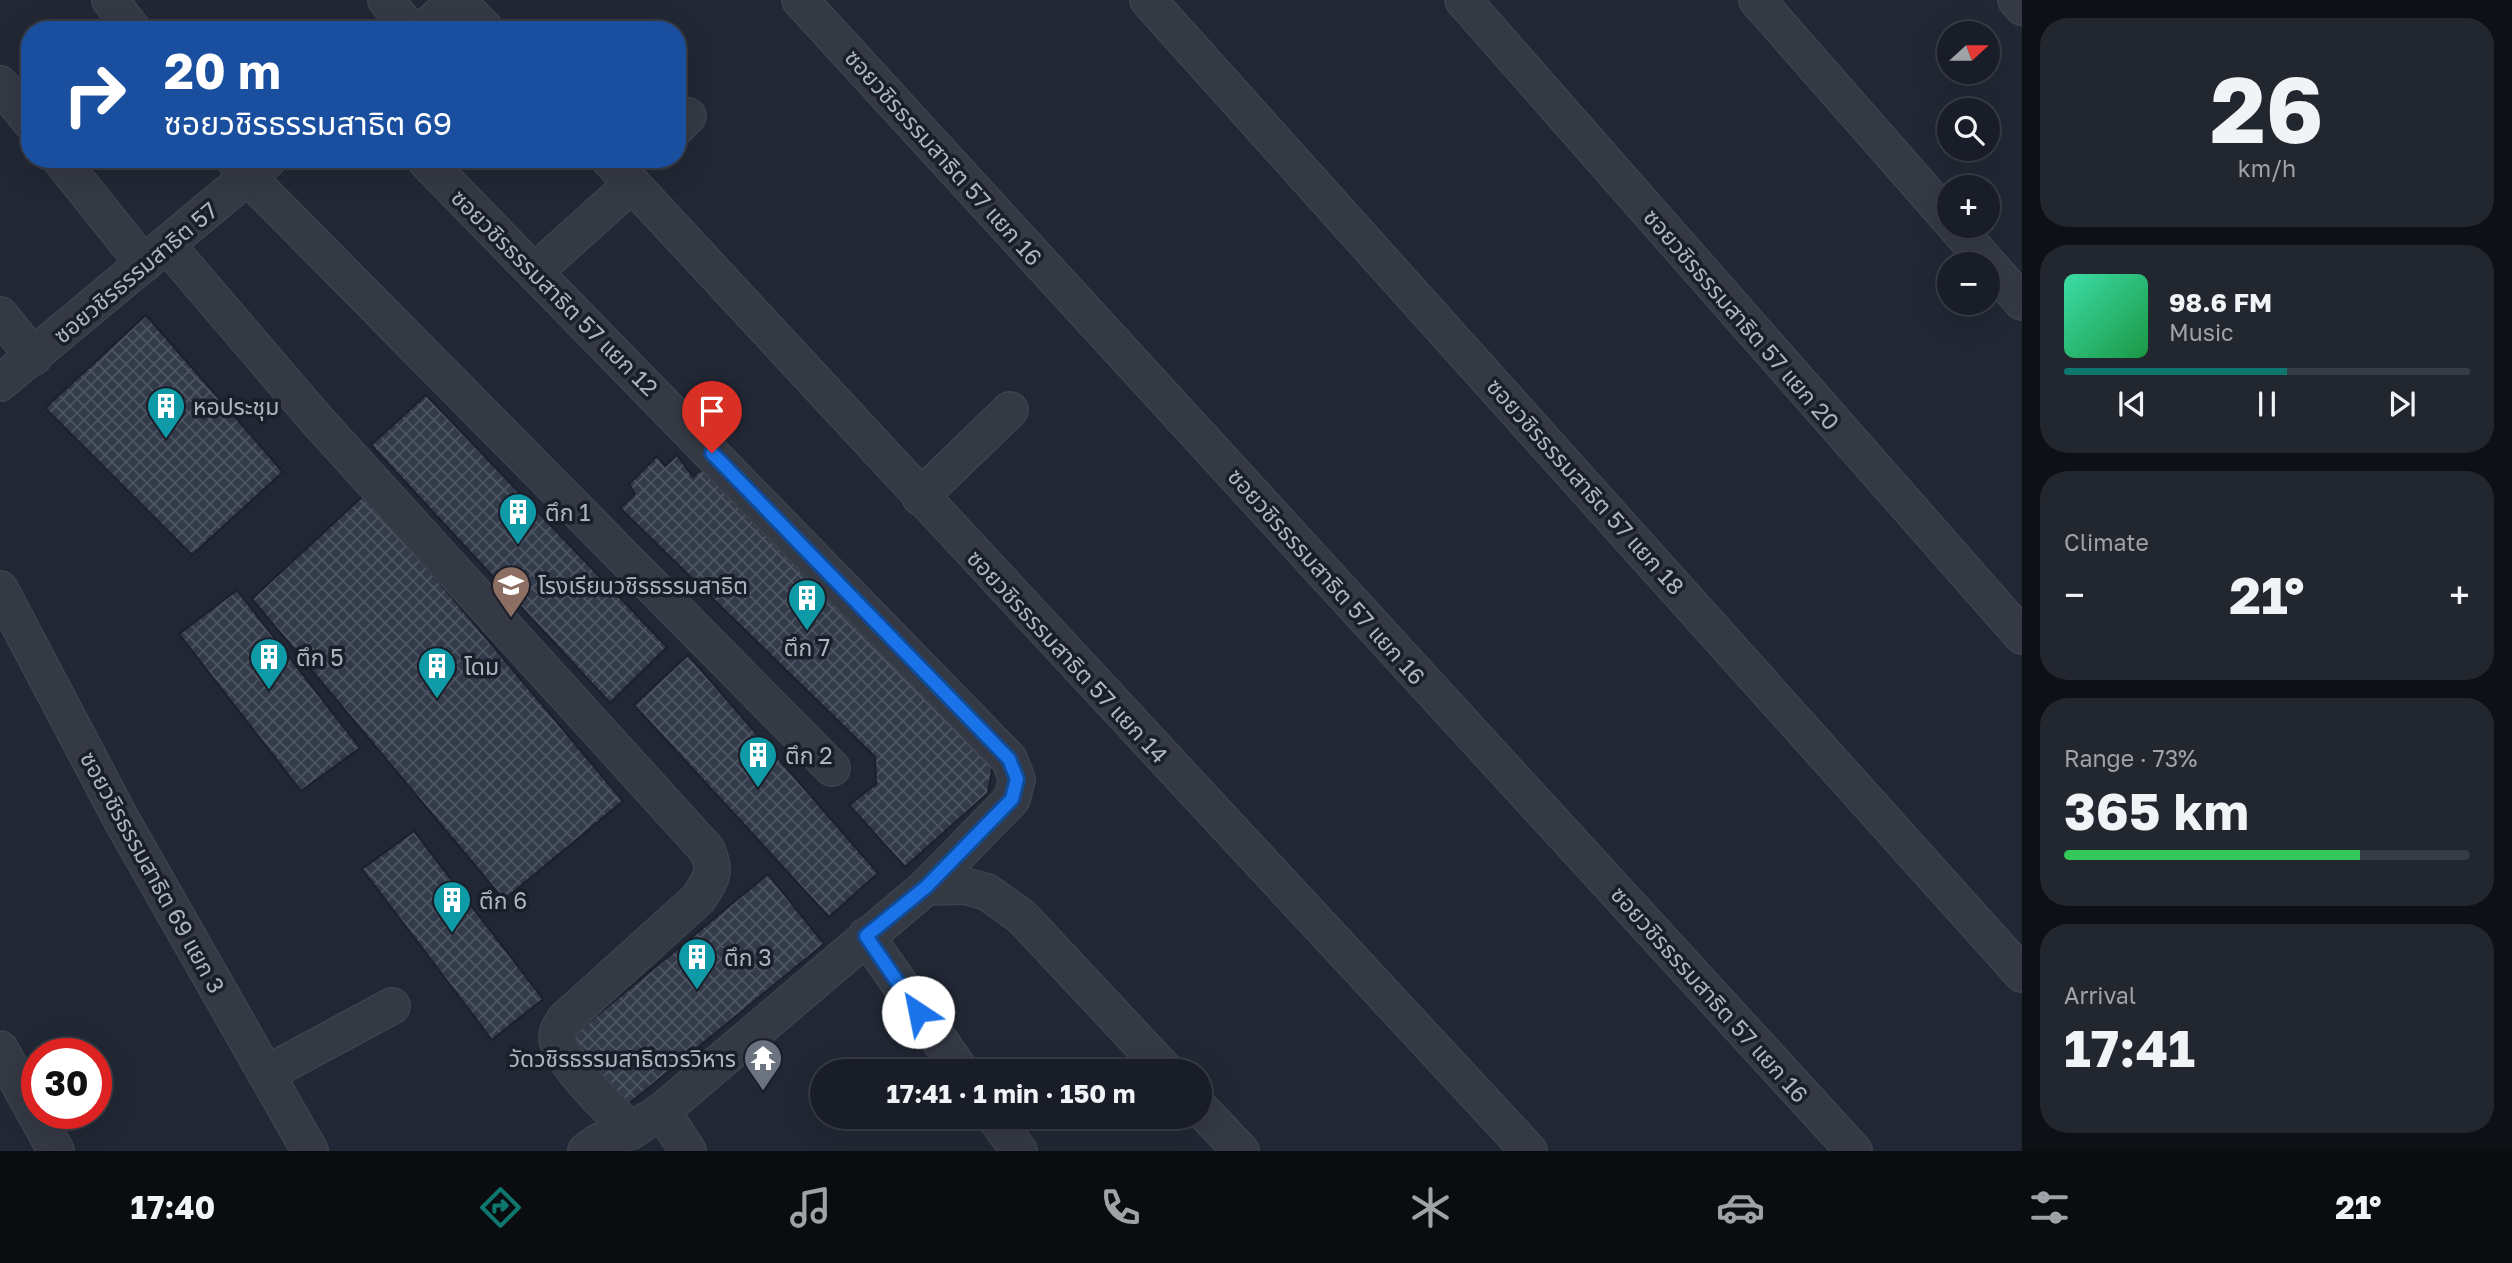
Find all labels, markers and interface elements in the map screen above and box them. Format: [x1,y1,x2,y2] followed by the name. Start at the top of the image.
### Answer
[1937,21,2000,84] north arrow
[1937,21,2000,315] map controls
[164,41,281,100] text: 20 m
[839,43,1049,271] street label: ซอยวชิรธรรมสาธิต 57 แยก 16
[49,49,140,140] icon: right
[2210,54,2324,163] text: 26
[1937,98,2000,161] button: search
[164,104,452,142] text: ซอยวชิรธรรมสาธิต 69
[2238,154,2296,182] text: km/h
[1937,175,2000,238] button: +
[446,183,664,401] street label: ซอยวชิรธรรมสาธิต 57 แยก 12
[48,195,222,349] street label: ซอยวชิรธรรมสาธิต 57
[1638,203,1846,435] street label: ซอยวชิรธรรมสาธิต 57 แยก 20
[1937,252,2000,315] button: −
[2169,287,2272,318] text: 98.6 FM
[2169,318,2234,346] text: Music
[1481,372,1691,600] street label: ซอยวชิรธรรมสาธิต 57 แยก 18
[682,381,742,453] pin
[145,385,187,440] building icon: หอประชุม
[2113,385,2151,423] icon: previous
[2248,385,2286,423] icon: pause
[2383,385,2421,423] icon: next
[193,392,279,421] place label: หอประชุม
[693,392,731,430] icon: arrive
[1222,462,1432,690] street label: ซอยวชิรธรรมสาธิต 57 แยก 16
[497,491,539,546] building icon: ตึก 1
[545,498,590,526] place label: ตึก 1
[2064,528,2149,556] text: Climate
[962,544,1174,768] street label: ซอยวชิรธรรมสาธิต 57 แยก 14
[2229,563,2305,625] text: 21°
[490,564,532,619] school or university icon: โรงเรียนวชิรธรรมสาธิต
[538,571,748,599] place label: โรงเรียนวชิรธรรมสาธิต
[2064,572,2085,617] text: −
[2449,572,2470,617] text: +
[786,577,828,632] building icon: ตึก 7
[784,633,830,661] place label: ตึก 7
[248,636,290,691] building icon: ตึก 5
[296,643,344,671] place label: ตึก 5
[416,645,458,700] building icon: โดม
[464,652,499,680] place label: โดม
[737,734,779,789] building icon: ตึก 2
[785,741,833,769] place label: ตึก 2
[2064,744,2197,772] text: Range · 73%
[75,746,231,998] street label: ซอยวชิรธรรมสาธิต 69 แยก 3
[2064,779,2249,841] text: 365 km
[431,879,473,934] building icon: ตึก 6
[1605,880,1815,1108] street label: ซอยวชิรธรรมสาธิต 57 แยก 16
[479,886,527,914] place label: ตึก 6
[676,936,718,991] building icon: ตึก 3
[724,943,772,971] place label: ตึก 3
[881,975,955,1049] position arrow
[2064,981,2136,1009] text: Arrival
[2064,1016,2195,1078] text: 17:41
[742,1037,784,1092] temple icon: วัดวชิรธรรมสาธิตวรวิหาร
[21,1038,112,1129] speed limit sign: 30
[509,1044,736,1072] place label: วัดวชิรธรรมสาธิตวรวิหาร
[886,1078,1136,1109] text: 17:41 · 1 min · 150 m
[476,1183,525,1232] icon: directions
[786,1183,835,1232] icon: music
[1096,1183,1145,1232] icon: phone
[1406,1183,1455,1232] icon: climate
[1716,1183,1765,1232] icon: car
[2025,1183,2074,1232] icon: filters
[130,1188,215,1226] text: 17:40
[2335,1188,2382,1226] text: 21°

